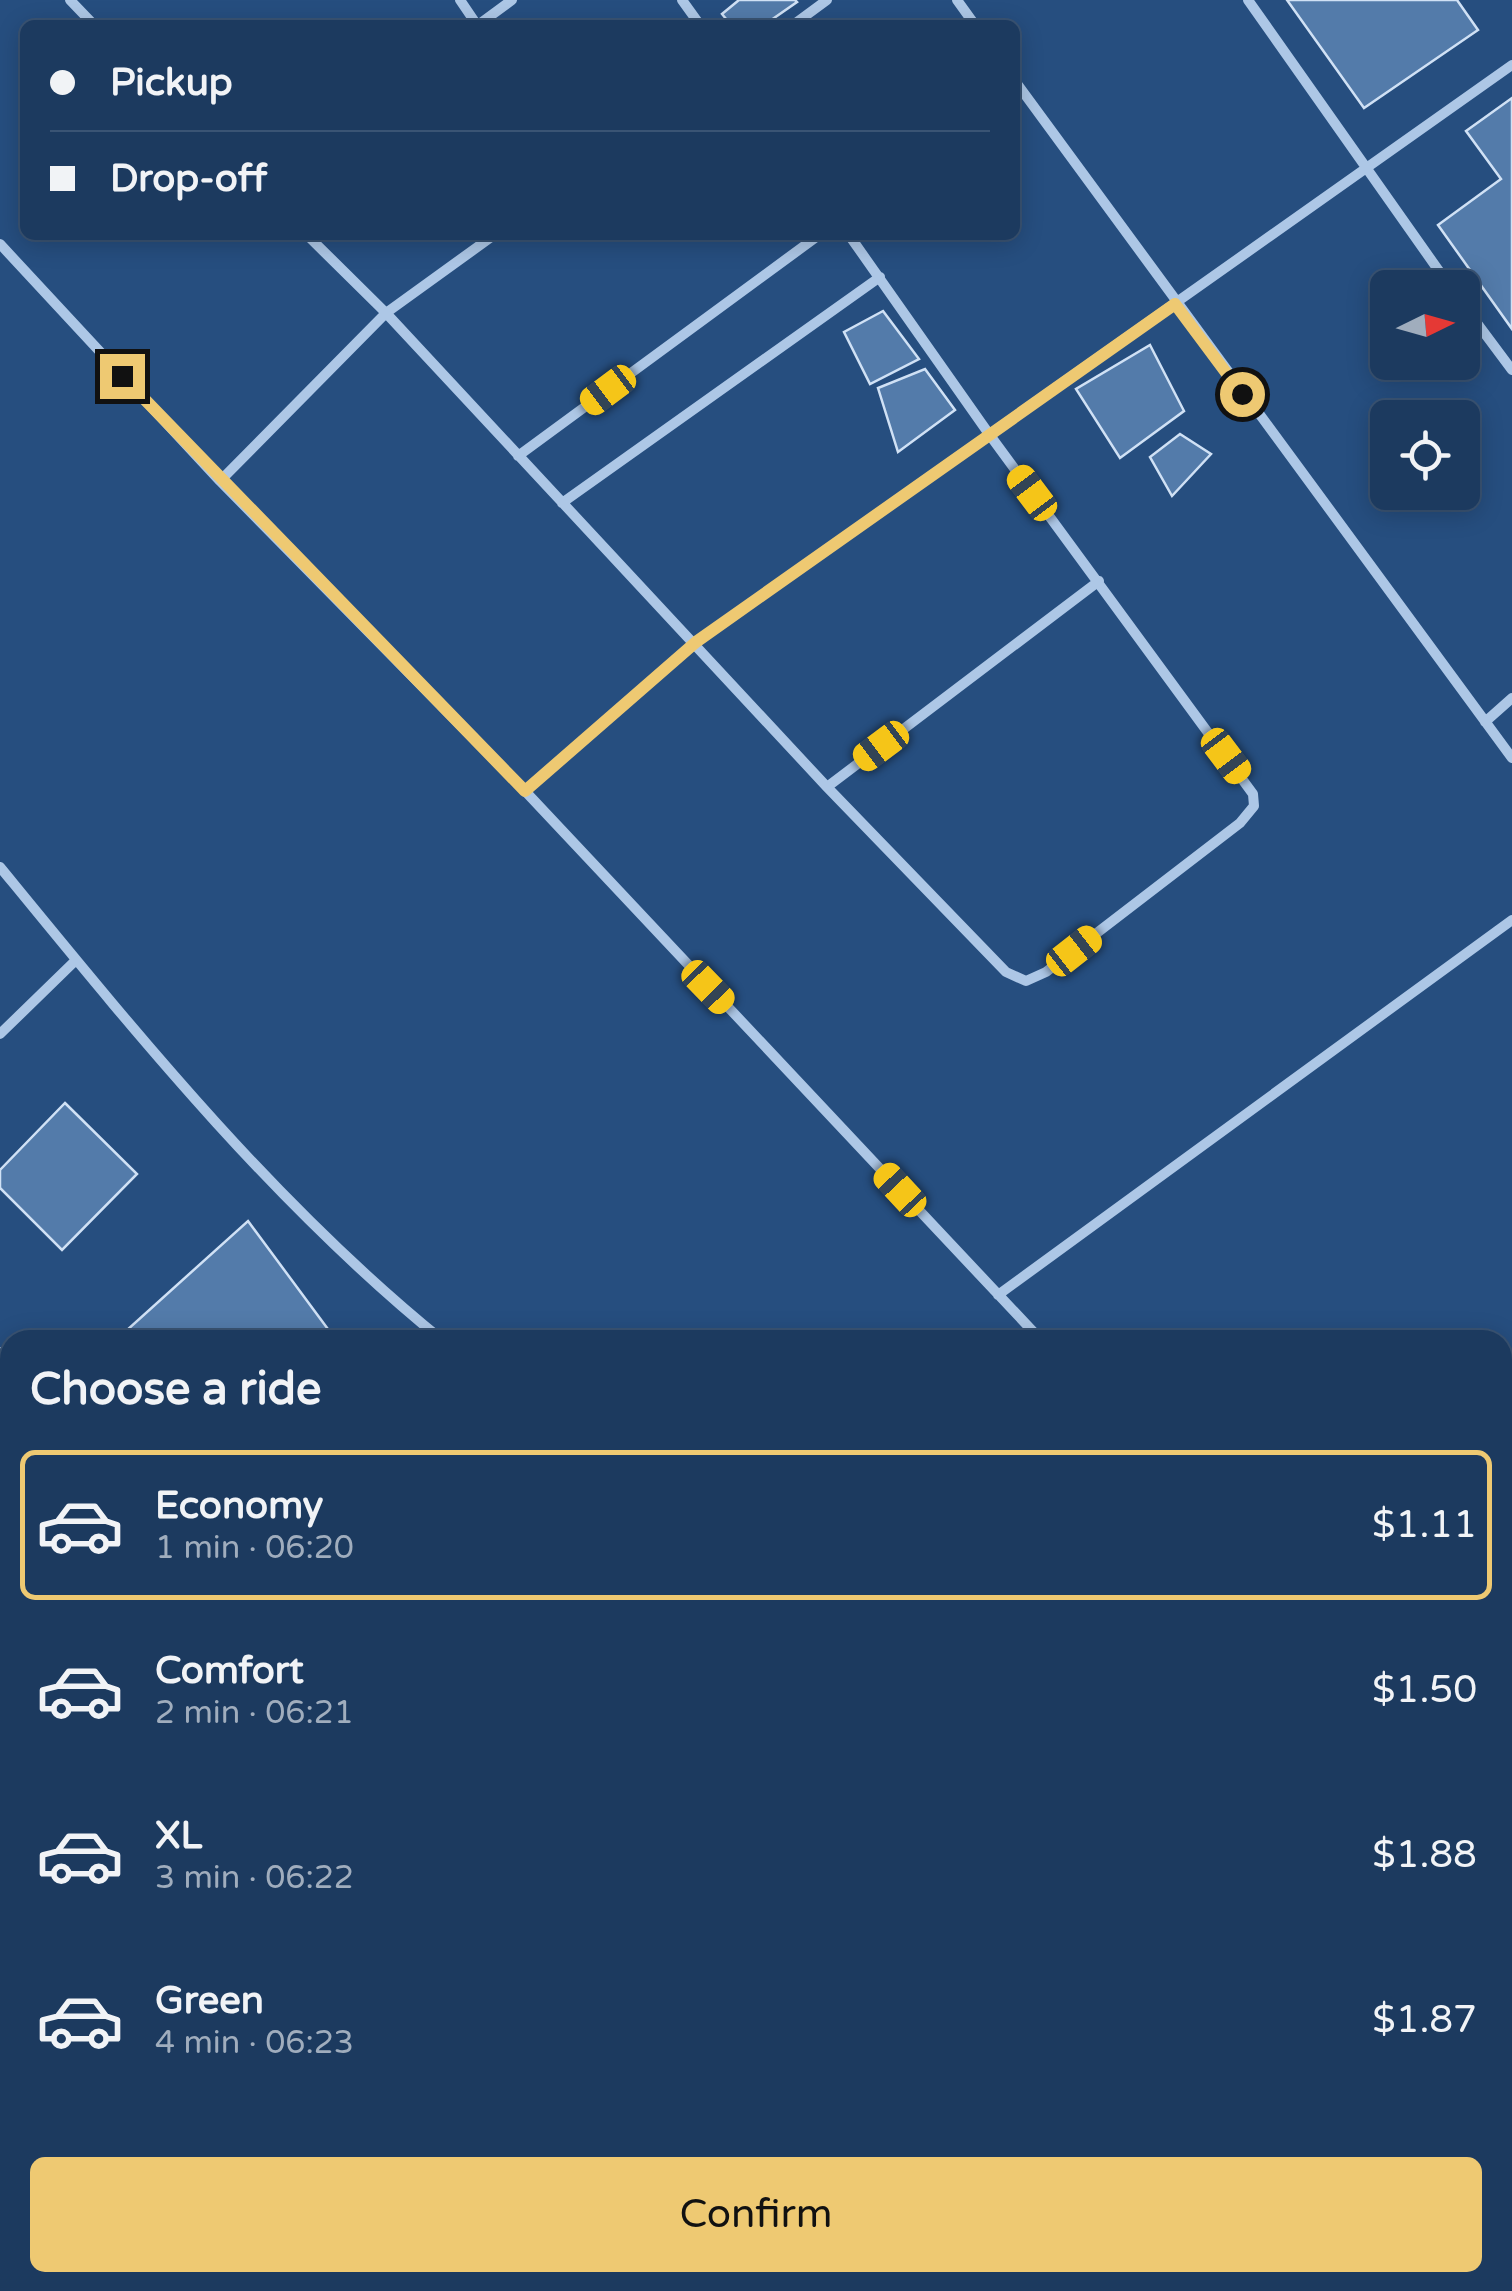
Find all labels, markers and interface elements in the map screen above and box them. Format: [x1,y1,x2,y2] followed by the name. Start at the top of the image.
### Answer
[110,60,233,106] text: Pickup
[110,156,267,202] text: Drop-off
[1370,270,1480,380] north arrow
[1370,270,1480,510] map controls
[100,354,145,399] route end
[575,360,641,420] car
[1220,372,1265,417] route start
[1370,400,1480,510] button: locate
[1002,460,1062,526] car
[848,716,914,776] car
[1196,723,1256,789] car
[1041,921,1107,981] car
[676,955,740,1019] car
[869,1158,931,1222] car
[30,1363,321,1417] text: Choose a ride
[35,1480,125,1570] icon: car
[155,1483,323,1529] text: Economy
[1372,1502,1477,1548] text: $1.11
[155,1529,354,1567] text: 1 min · 06:20
[35,1645,125,1735] icon: car
[155,1648,304,1694] text: Comfort
[1372,1667,1477,1713] text: $1.50
[155,1694,354,1732] text: 2 min · 06:21
[35,1810,125,1900] icon: car
[155,1813,202,1859] text: XL
[1372,1832,1477,1878] text: $1.88
[155,1859,354,1897] text: 3 min · 06:22
[35,1975,125,2065] icon: car
[155,1978,264,2024] text: Green
[1372,1997,1477,2043] text: $1.87
[155,2024,354,2062] text: 4 min · 06:23
[30,2157,1482,2272] button: Confirm

